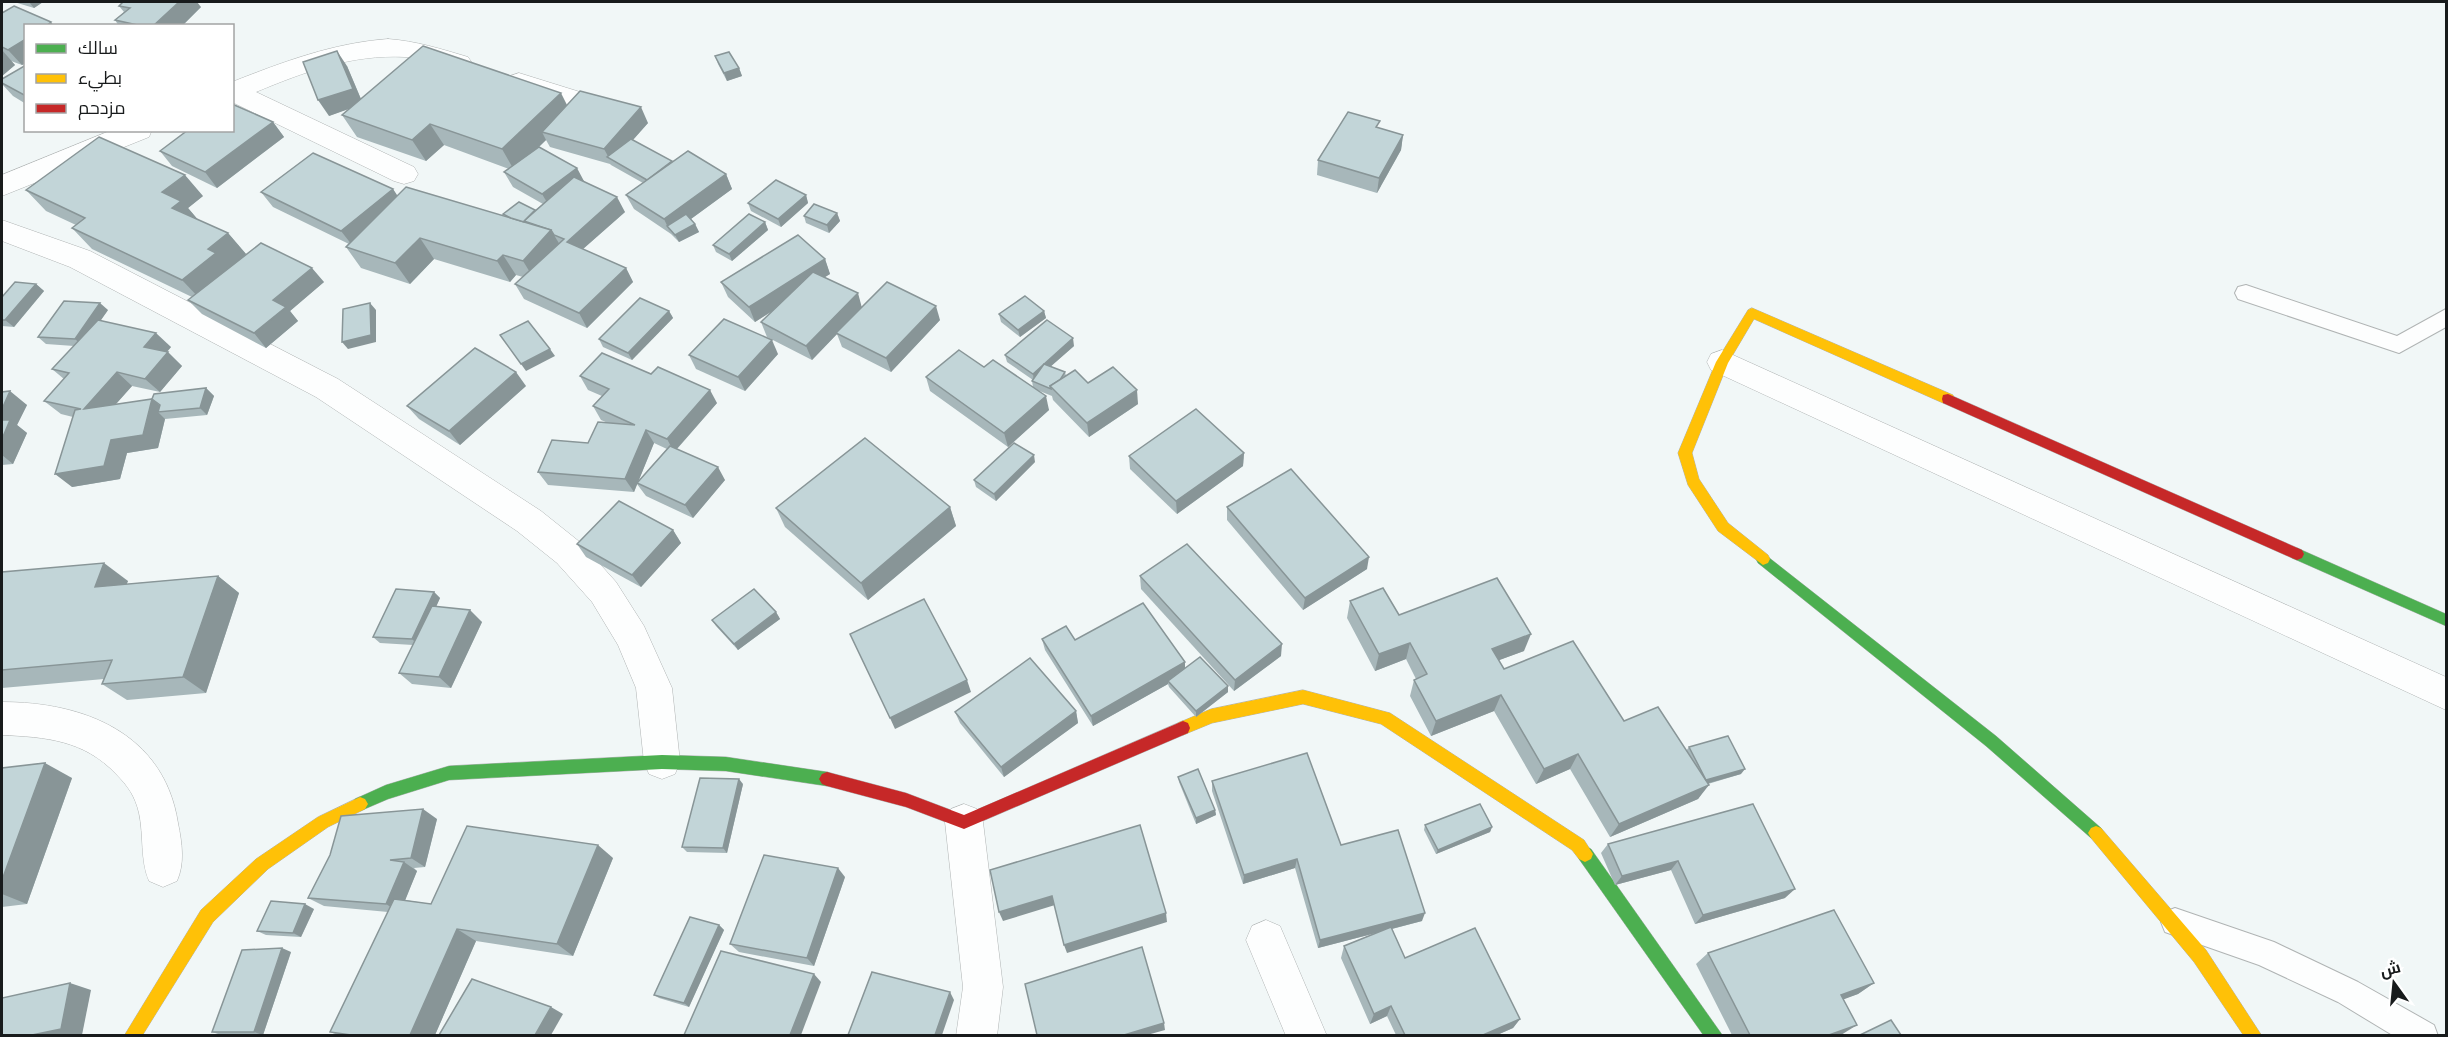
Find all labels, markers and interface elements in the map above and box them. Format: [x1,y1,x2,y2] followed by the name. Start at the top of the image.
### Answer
[24,24,234,132] legend
[78,35,118,59] text: سالك
[78,65,122,92] text: بطيء
[78,95,126,120] text: مزدحم
[2364,953,2424,1013] north arrow
[2377,955,2403,982] text: ش

